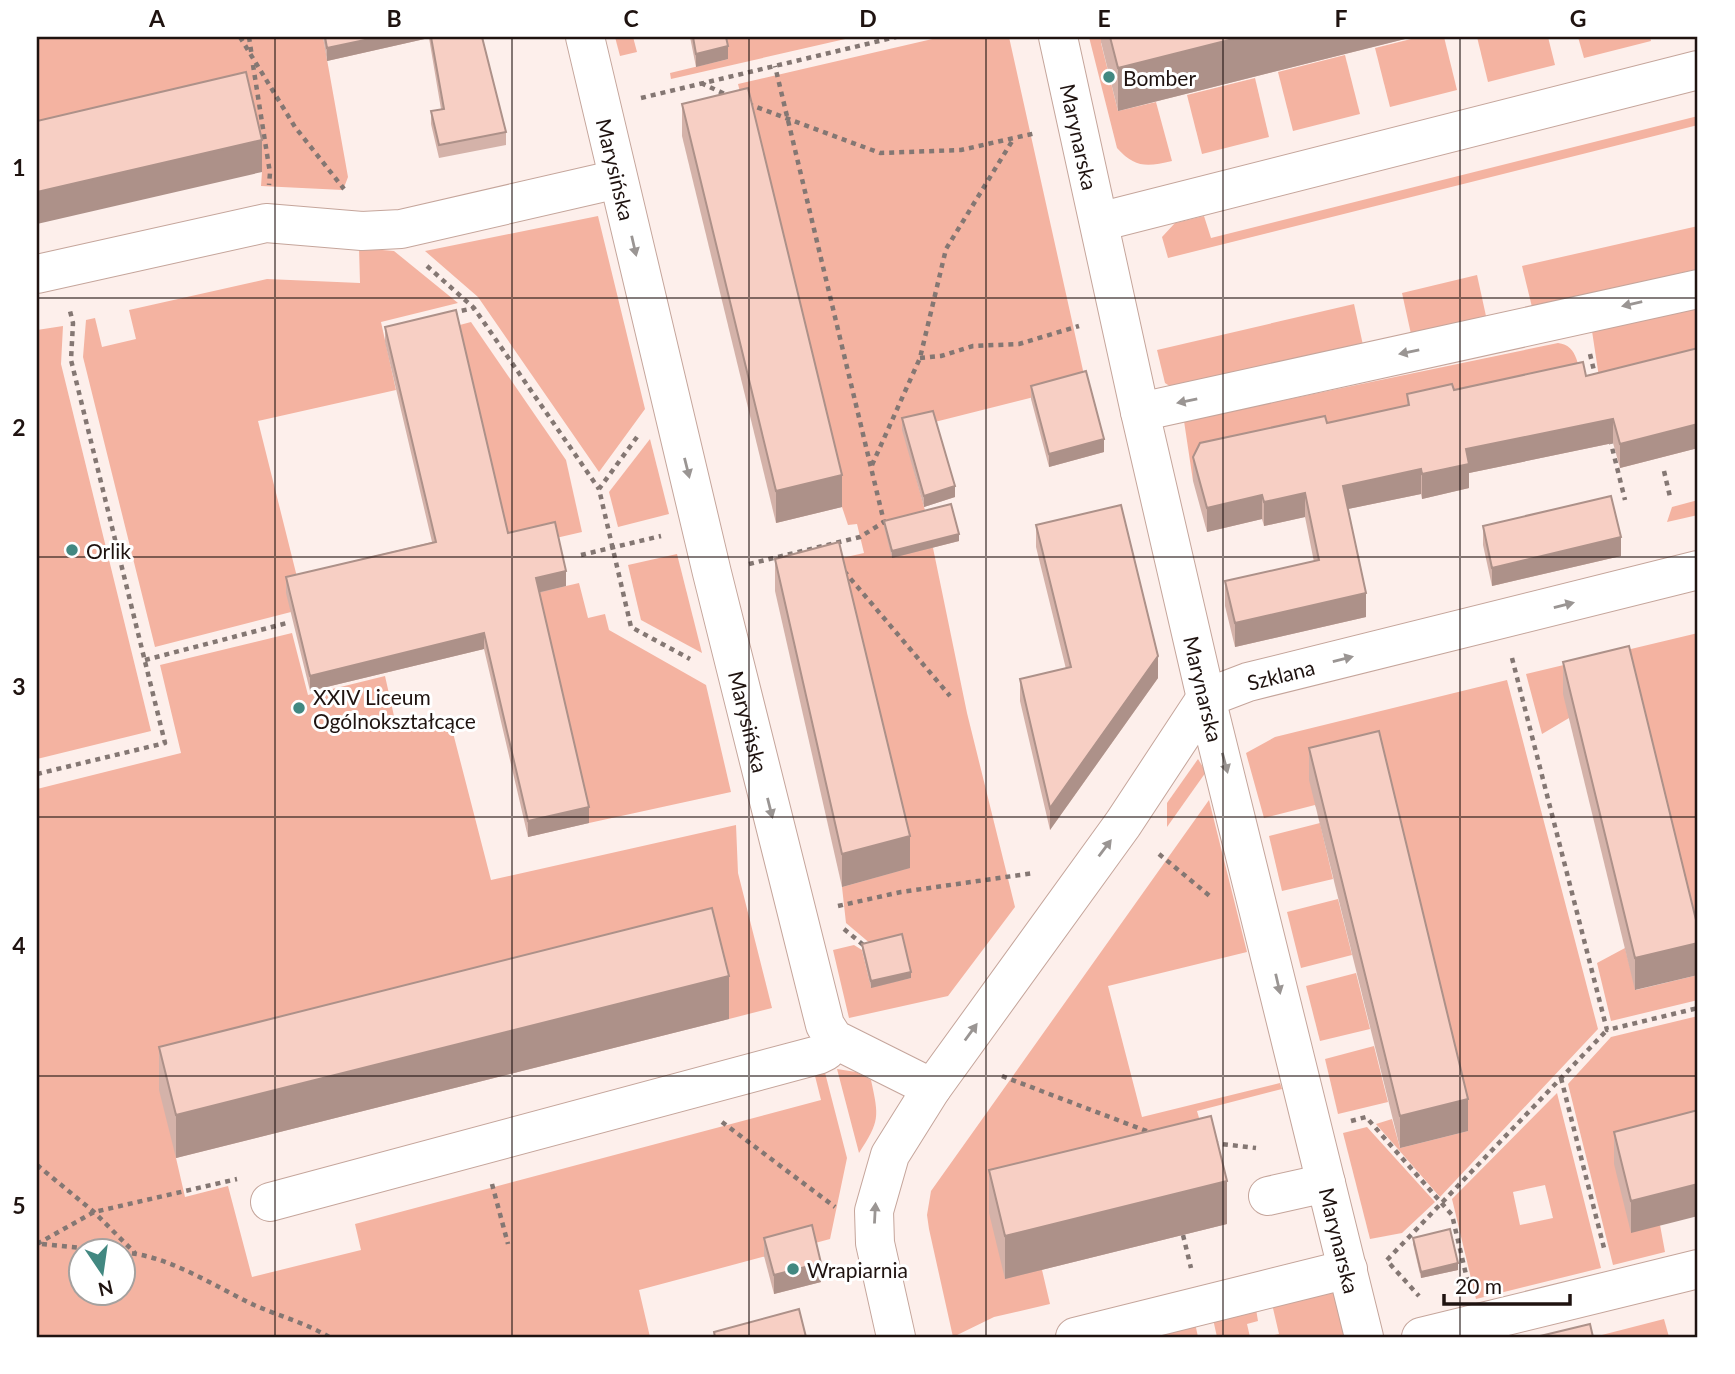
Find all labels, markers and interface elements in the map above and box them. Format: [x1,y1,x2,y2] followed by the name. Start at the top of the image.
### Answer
[148,4,166,32] text: A
[386,4,402,32] text: B
[623,4,639,32] text: C
[859,4,877,32] text: D
[1097,4,1111,32] text: E
[1334,4,1348,32] text: F
[1570,4,1586,32] text: G
[1123,65,1196,90] place label: Bomber
[1101,69,1117,85] marker: Bomber
[1056,81,1104,192] street label: Marynarska
[592,116,641,223] street label: Marysińska
[12,153,26,181] text: 1
[629,235,640,257] one-way arrow
[1621,299,1643,310] one-way arrow
[1398,347,1420,358] one-way arrow
[1176,396,1198,407] one-way arrow
[12,413,26,441] text: 2
[682,457,693,479] one-way arrow
[86,538,131,563] place label: Orlik
[64,542,80,558] marker: Orlik
[1553,599,1575,610] one-way arrow
[1180,633,1229,744] street label: Marynarska
[1244,653,1317,694] street label: Szklana
[1332,653,1354,664] one-way arrow
[724,668,774,775] street label: Marysińska
[12,672,26,700] text: 3
[313,684,476,733] place label: XXIV Liceum Ogólnokształcące
[291,700,307,716] marker: XXIV Liceum Ogólnokształcące
[1220,753,1230,774] one-way arrow
[765,797,776,819] one-way arrow
[1097,839,1111,857] one-way arrow
[12,931,26,959] text: 4
[1273,974,1284,996] one-way arrow
[964,1023,978,1041] one-way arrow
[1315,1185,1365,1296] street label: Marynarska
[12,1191,26,1219] text: 5
[870,1202,881,1224] one-way arrow
[66,1238,136,1308] north arrow
[807,1257,908,1282] place label: Wrapiarnia
[785,1261,801,1277] marker: Wrapiarnia
[1444,1262,1570,1306] scale bar
[1455,1273,1502,1298] text: 20 m
[96,1276,116,1302] text: N

